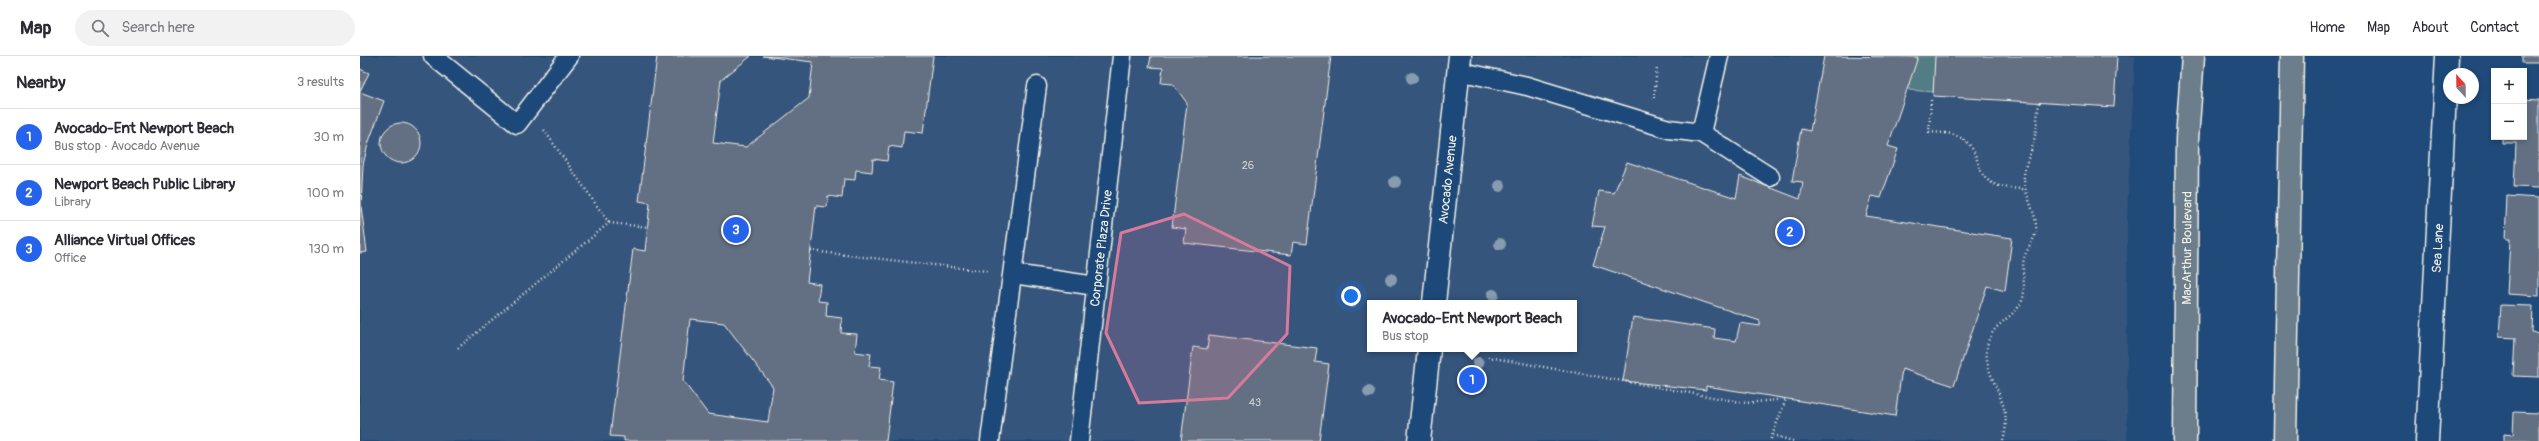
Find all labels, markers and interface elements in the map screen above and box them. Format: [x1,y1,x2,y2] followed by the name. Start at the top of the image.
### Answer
[75,10,355,46] search box
[20,16,51,40] text: Map
[89,17,111,39] icon: search
[121,18,195,37] text: Search here
[2310,19,2345,36] text: Home
[2367,19,2390,36] text: Map
[2412,19,2448,36] text: About
[2470,19,2519,36] text: Contact
[2443,68,2479,104] north arrow
[2491,68,2527,140] map controls
[2491,68,2527,104] button: +
[16,72,65,93] text: Nearby
[297,74,344,90] text: 3 results
[2491,104,2527,140] button: −
[54,119,234,138] text: Avocado-Ent Newport Beach
[26,129,32,145] text: 1
[314,129,344,145] text: 30 m
[1435,134,1461,225] street label: Avocado Avenue
[54,138,200,154] text: Bus stop · Avocado Avenue
[1242,159,1254,172] house number: 26
[54,175,235,194] text: Newport Beach Public Library
[25,185,33,201] text: 2
[307,185,344,201] text: 100 m
[1087,188,1116,308] street label: Corporate Plaza Drive
[2179,191,2196,305] street label: MacArthur Boulevard
[54,194,91,210] text: Library
[723,215,749,245] pin: 3
[1777,217,1803,247] pin: 2
[2429,223,2447,274] street label: Sea Lane
[54,231,195,250] text: Alliance Virtual Offices
[25,241,33,257] text: 3
[308,241,344,257] text: 130 m
[54,250,86,266] text: Office
[1341,286,1361,306] your location
[1367,300,1577,352] popup
[1382,309,1562,328] text: Avocado-Ent Newport Beach
[1382,328,1429,344] text: Bus stop
[1459,365,1485,395] pin: 1
[1249,396,1261,409] house number: 43

